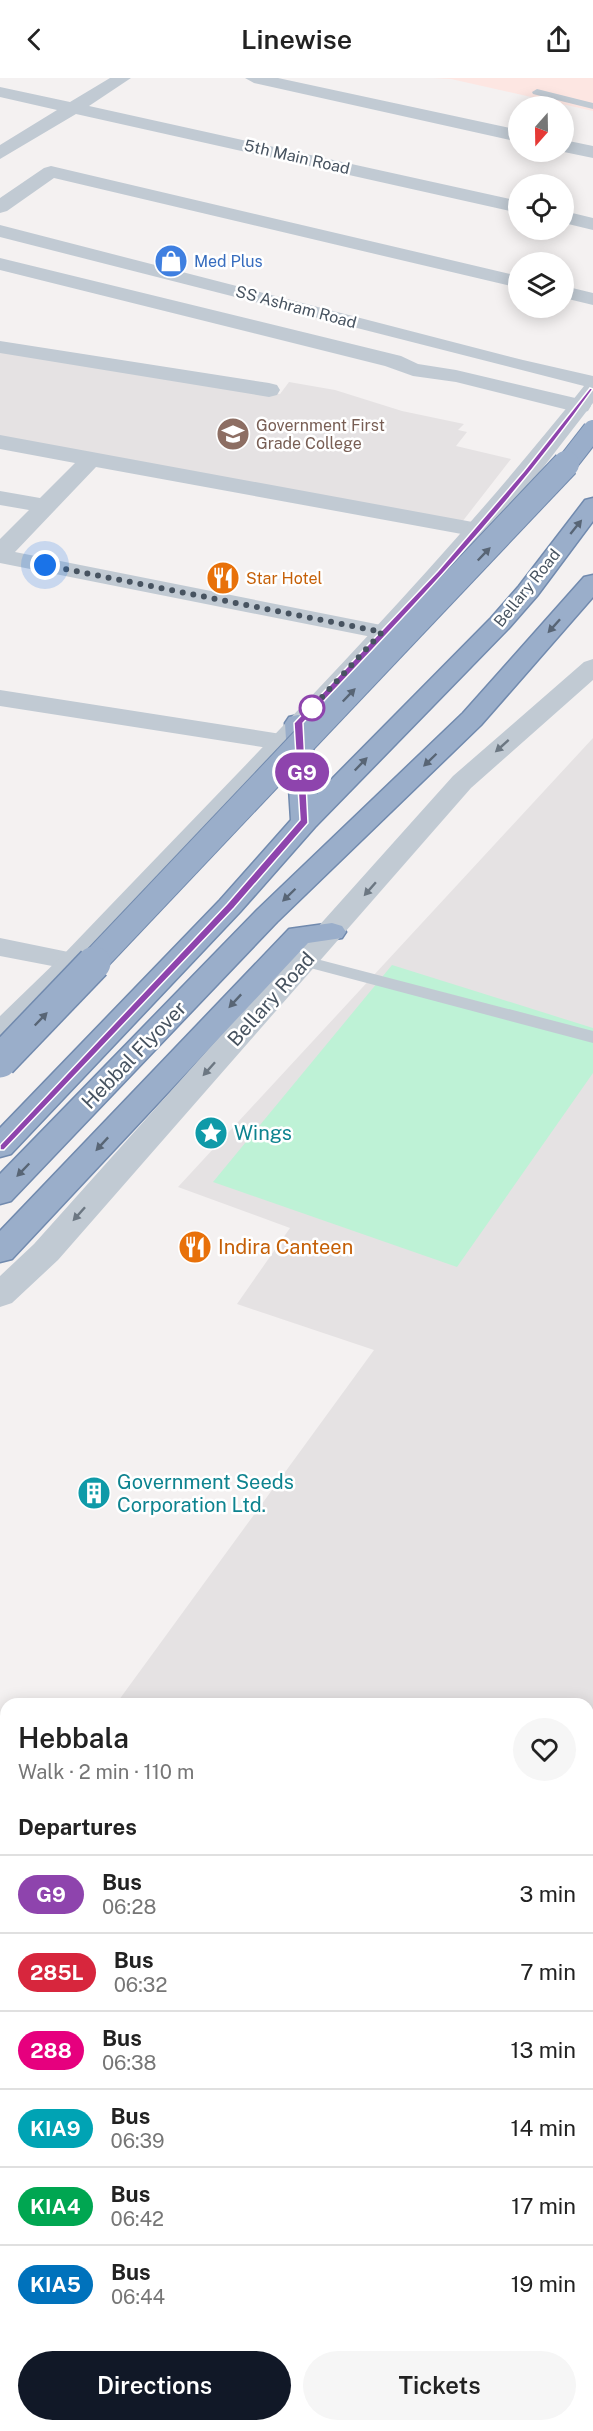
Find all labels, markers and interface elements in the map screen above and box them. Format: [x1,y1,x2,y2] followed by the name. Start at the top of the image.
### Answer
[18,23,51,56] icon: back
[241,23,352,55] text: Linewise
[542,23,575,56] icon: share
[508,96,574,162] north arrow
[508,96,574,318] map controls
[242,136,352,178] street label: 5th Main Road
[508,174,574,240] button: locate
[153,243,189,279] shop icon: Med Plus
[194,252,263,271] place label: Med Plus
[508,252,574,318] button: layers
[234,282,358,332] street label: SS Ashram Road
[215,416,251,452] school or university icon: Government First Grade College
[256,416,385,453] place label: Government First Grade College
[569,519,581,534] one-way arrow
[490,545,564,631] street label: Bellary Road
[476,547,490,561] one-way arrow
[30,550,60,580] your location
[205,560,241,596] restaurant icon: Star Hotel
[246,569,322,588] place label: Star Hotel
[548,618,561,633] one-way arrow
[342,689,356,703] one-way arrow
[299,695,325,721] unlabelled marker
[495,739,510,752] one-way arrow
[275,752,329,792] line badge: G9
[423,752,437,766] one-way arrow
[353,757,368,771] one-way arrow
[287,760,317,785] text: G9
[364,881,377,896] one-way arrow
[282,887,296,901] one-way arrow
[222,947,320,1051] street label: Bellary Road
[228,994,242,1009] one-way arrow
[77,996,192,1114] street label: Hebbal Flyover
[34,1012,48,1027] one-way arrow
[203,1061,216,1076] one-way arrow
[193,1115,229,1151] place icon: Wings
[234,1121,292,1145] place label: Wings
[95,1136,109,1151] one-way arrow
[16,1163,30,1177] one-way arrow
[72,1207,86,1222] one-way arrow
[177,1229,213,1265] restaurant icon: Indira Canteen
[218,1235,353,1259] place label: Indira Canteen
[117,1470,294,1517] place label: Government Seeds Corporation Ltd.
[76,1475,112,1511] building icon: Government Seeds Corporation Ltd.
[513,1718,576,1781] button: heart
[18,1721,129,1754] text: Hebbala
[18,1760,194,1784] text: Walk · 2 min · 110 m
[18,1814,137,1840] text: Departures
[102,1869,142,1895] text: Bus
[519,1881,576,1907] text: 3 min
[36,1882,66,1907] text: G9
[102,1895,156,1919] text: 06:28
[114,1947,153,1973] text: Bus
[520,1959,576,1985] text: 7 min
[30,1960,84,1985] text: 285L
[114,1973,167,1997] text: 06:32
[102,2025,142,2051] text: Bus
[511,2037,576,2063] text: 13 min
[30,2038,72,2063] text: 288
[102,2051,157,2075] text: 06:38
[111,2103,150,2129] text: Bus
[511,2115,576,2141] text: 14 min
[30,2116,81,2141] text: KIA9
[111,2129,165,2153] text: 06:39
[111,2181,150,2207] text: Bus
[511,2193,576,2219] text: 17 min
[30,2194,81,2219] text: KIA4
[111,2207,164,2231] text: 06:42
[111,2259,151,2285] text: Bus
[511,2271,576,2297] text: 19 min
[30,2272,81,2297] text: KIA5
[111,2285,165,2309] text: 06:44
[18,2351,291,2420] button: Directions
[303,2351,576,2420] button: Tickets

